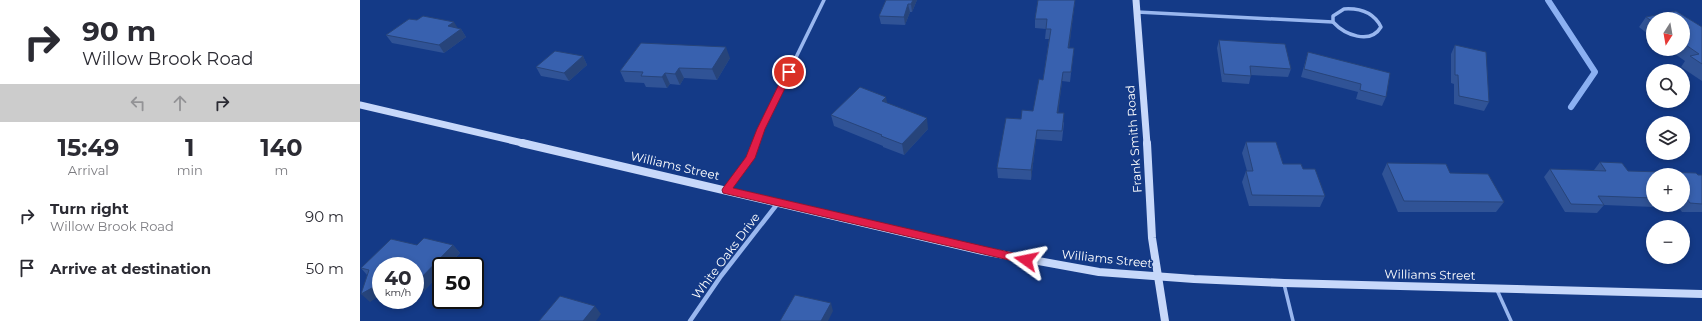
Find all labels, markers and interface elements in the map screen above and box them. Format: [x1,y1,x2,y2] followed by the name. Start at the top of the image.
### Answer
[1646,12,1690,56] north arrow
[1646,12,1690,264] map controls
[82,14,156,48] text: 90 m
[16,16,68,68] icon: right
[82,48,253,70] text: Willow Brook Road
[772,55,806,89] pin
[778,61,800,83] icon: arrive
[1646,64,1690,108] button: search
[1122,85,1145,193] street label: Frank Smith Road
[127,92,149,114] icon: left
[169,92,191,114] icon: ahead
[211,92,233,114] icon: right
[1646,116,1690,160] button: layers
[57,133,119,162] text: 15:49
[185,133,194,162] text: 1
[260,133,303,162] text: 140
[629,148,721,183] street label: Williams Street
[68,162,109,178] text: Arrival
[177,162,203,178] text: min
[274,162,288,178] text: m
[1646,168,1690,212] button: +
[50,199,129,218] text: Turn right
[16,205,38,227] icon: right
[305,207,344,226] text: 90 m
[688,210,763,302] street label: White Oaks Drive
[50,218,174,234] text: Willow Brook Road
[1646,220,1690,264] button: −
[1005,239,1047,281] position arrow
[1061,246,1153,271] street label: Williams Street
[16,257,38,279] icon: arrive
[432,257,484,309] speed limit sign: 50
[50,259,211,278] text: Arrive at destination
[306,259,344,278] text: 50 m
[384,266,412,290] text: 40
[1384,266,1476,283] street label: Williams Street
[385,286,411,299] text: km/h

